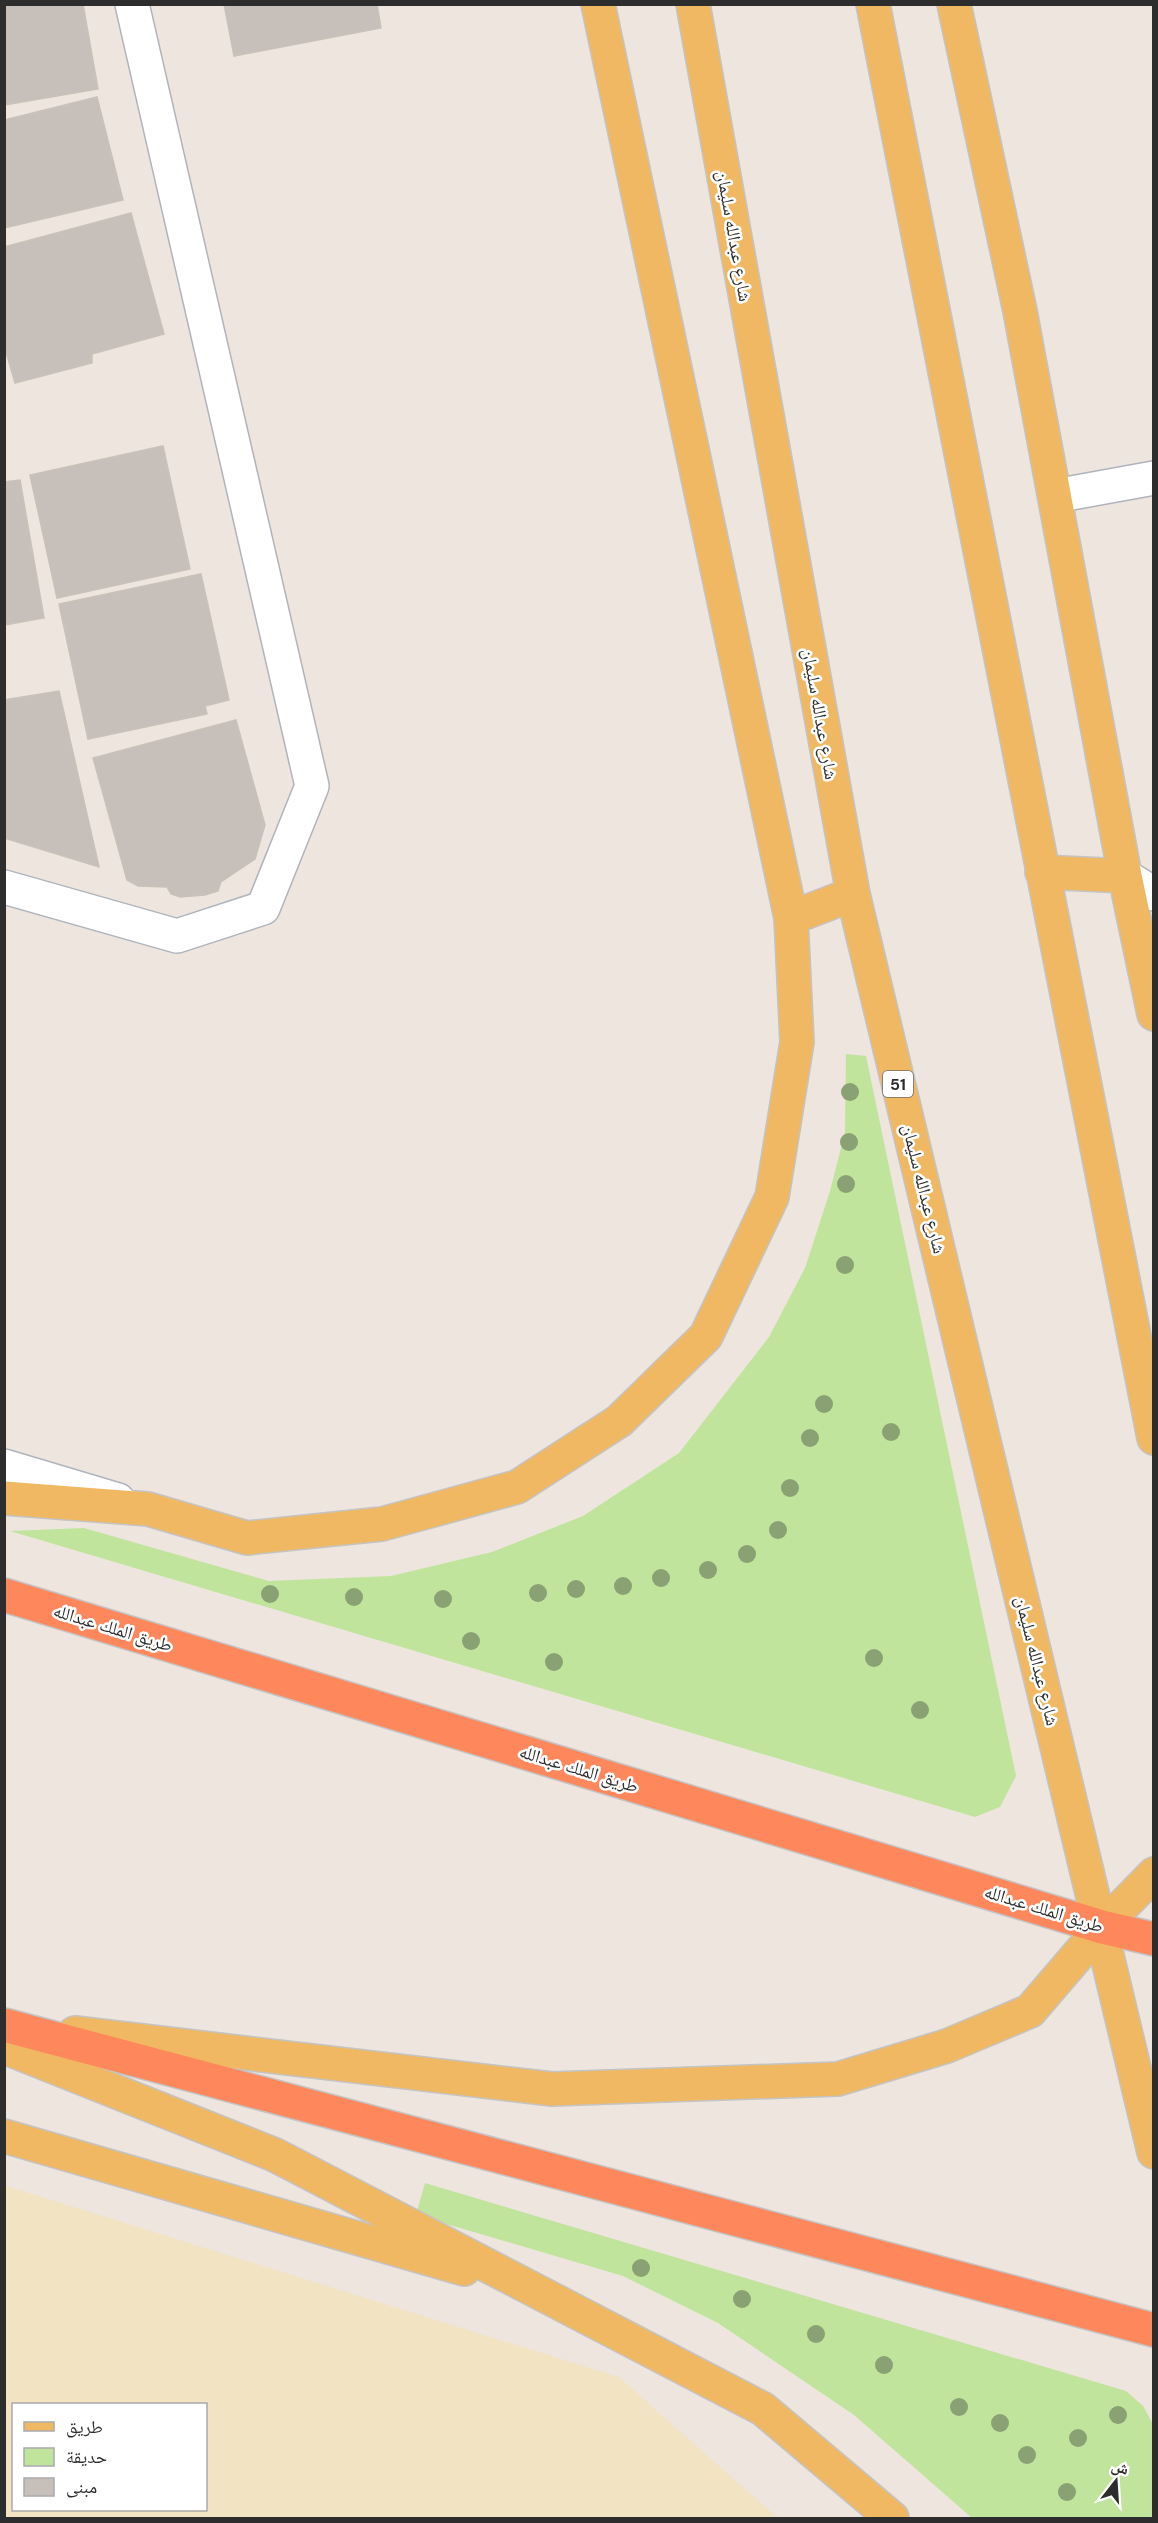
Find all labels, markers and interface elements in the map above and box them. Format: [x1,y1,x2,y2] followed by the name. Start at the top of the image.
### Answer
[711,169,757,303] street label: شارع عبدالله سليمان
[797,647,843,781] street label: شارع عبدالله سليمان
[883,1071,913,1097] road number: 51
[896,1122,952,1256] street label: شارع عبدالله سليمان
[1009,1594,1065,1728] street label: شارع عبدالله سليمان
[51,1599,175,1657] street label: طريق الملك عبدالله
[517,1740,641,1798] street label: طريق الملك عبدالله
[982,1880,1106,1938] street label: طريق الملك عبدالله
[12,2403,207,2511] legend
[66,2415,103,2439] text: طريق
[66,2445,107,2469] text: حديقة
[1086,2451,1146,2511] north arrow
[1109,2455,1131,2480] text: ش
[66,2475,97,2499] text: مبنى

